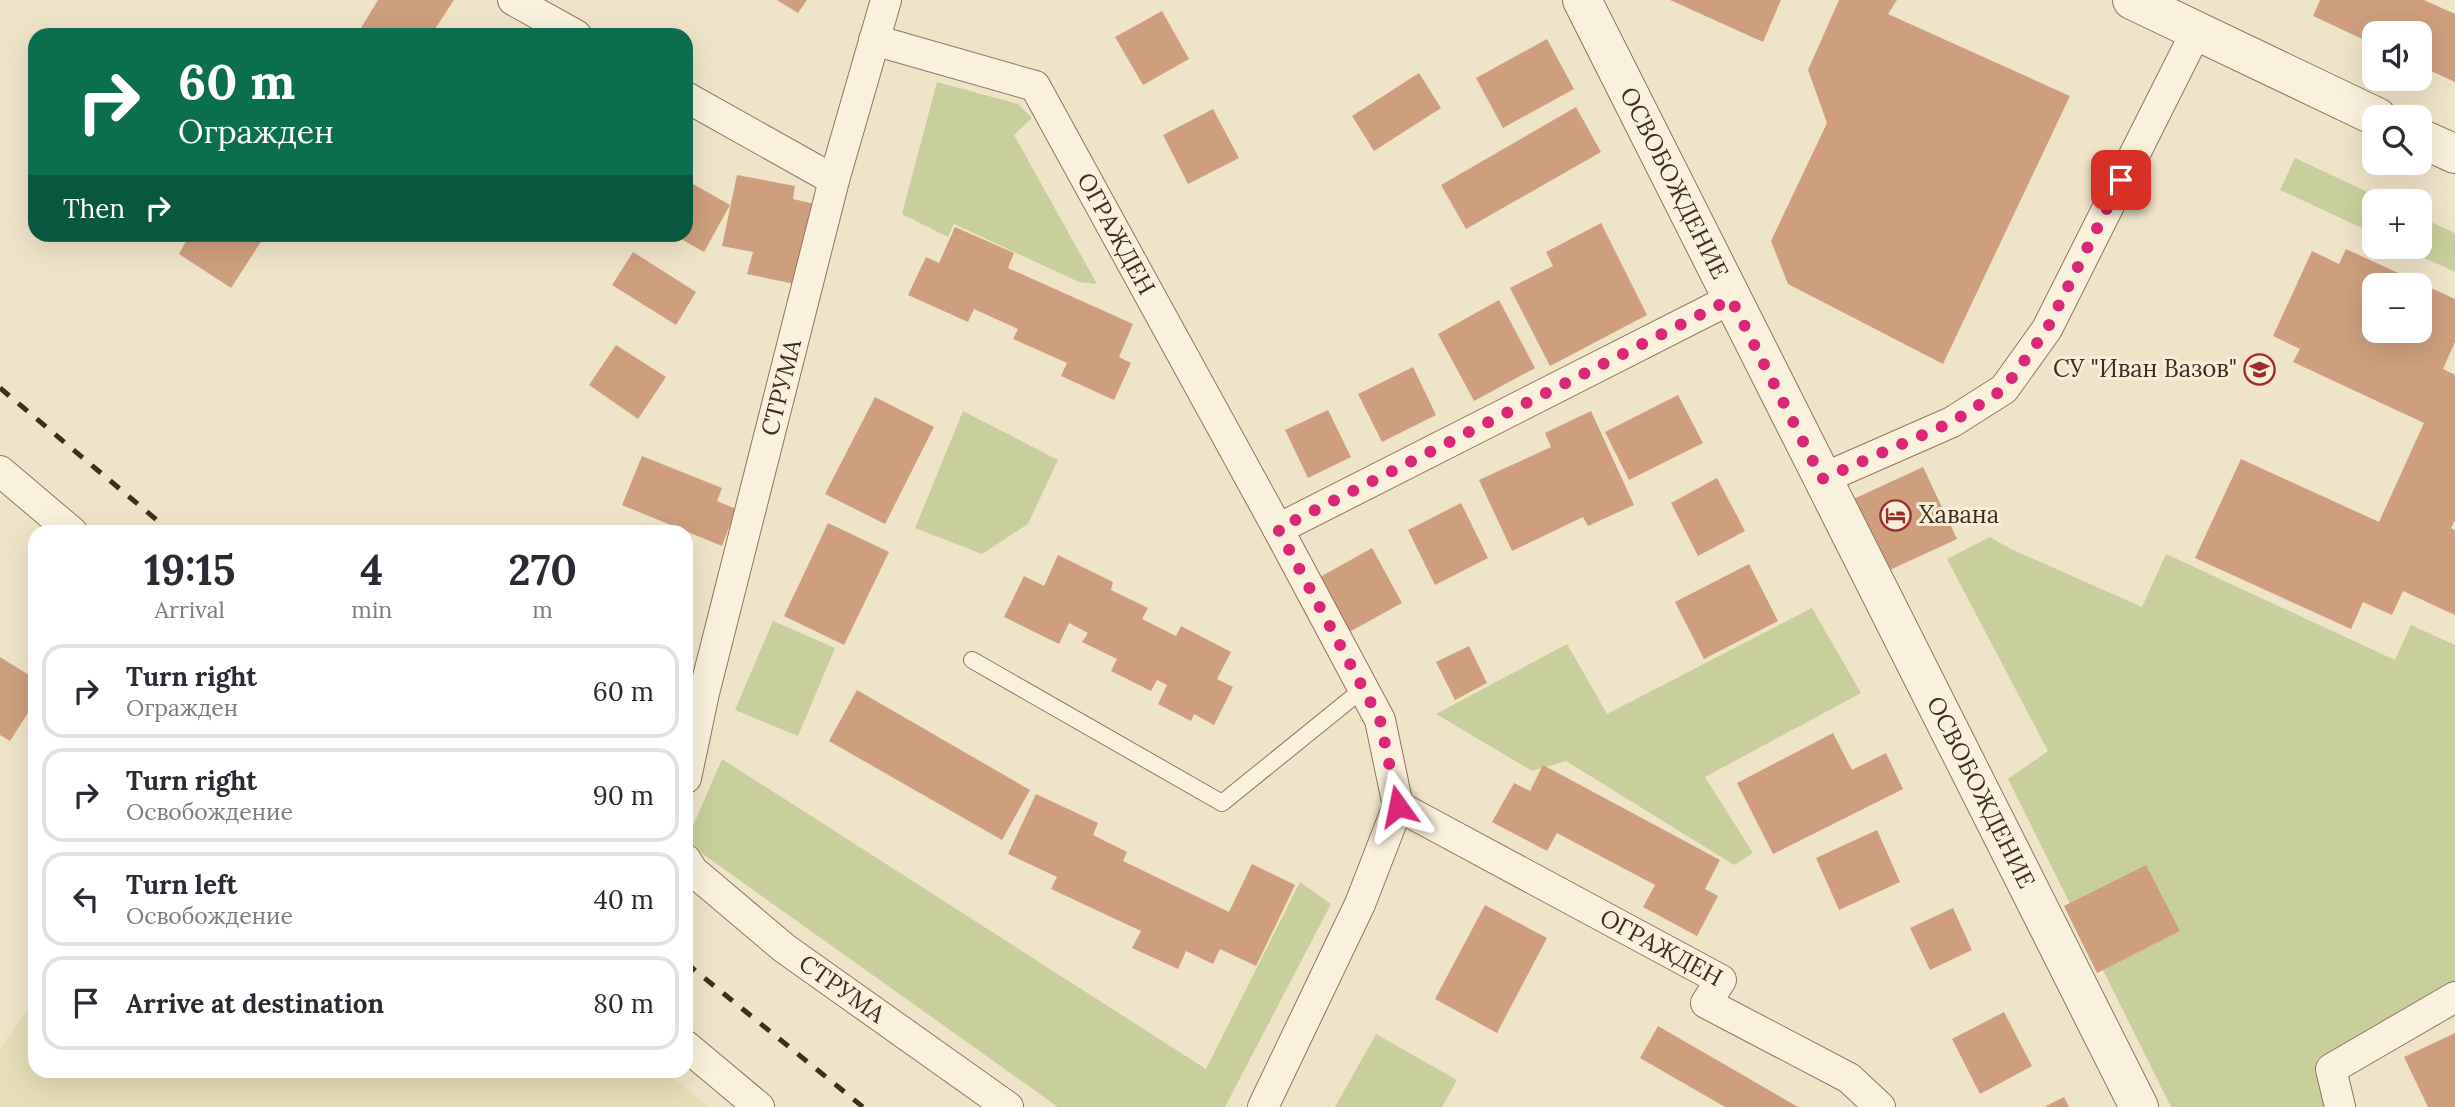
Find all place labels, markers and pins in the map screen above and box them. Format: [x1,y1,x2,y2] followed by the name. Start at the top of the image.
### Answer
[2091,150,2151,210] pin
[2243,352,2277,386] school or university icon: СУ "Иван Вазов"
[2053,353,2237,384] place label: СУ "Иван Вазов"
[1879,498,1913,532] hotel icon: Хавана
[1919,499,1999,530] place label: Хавана

